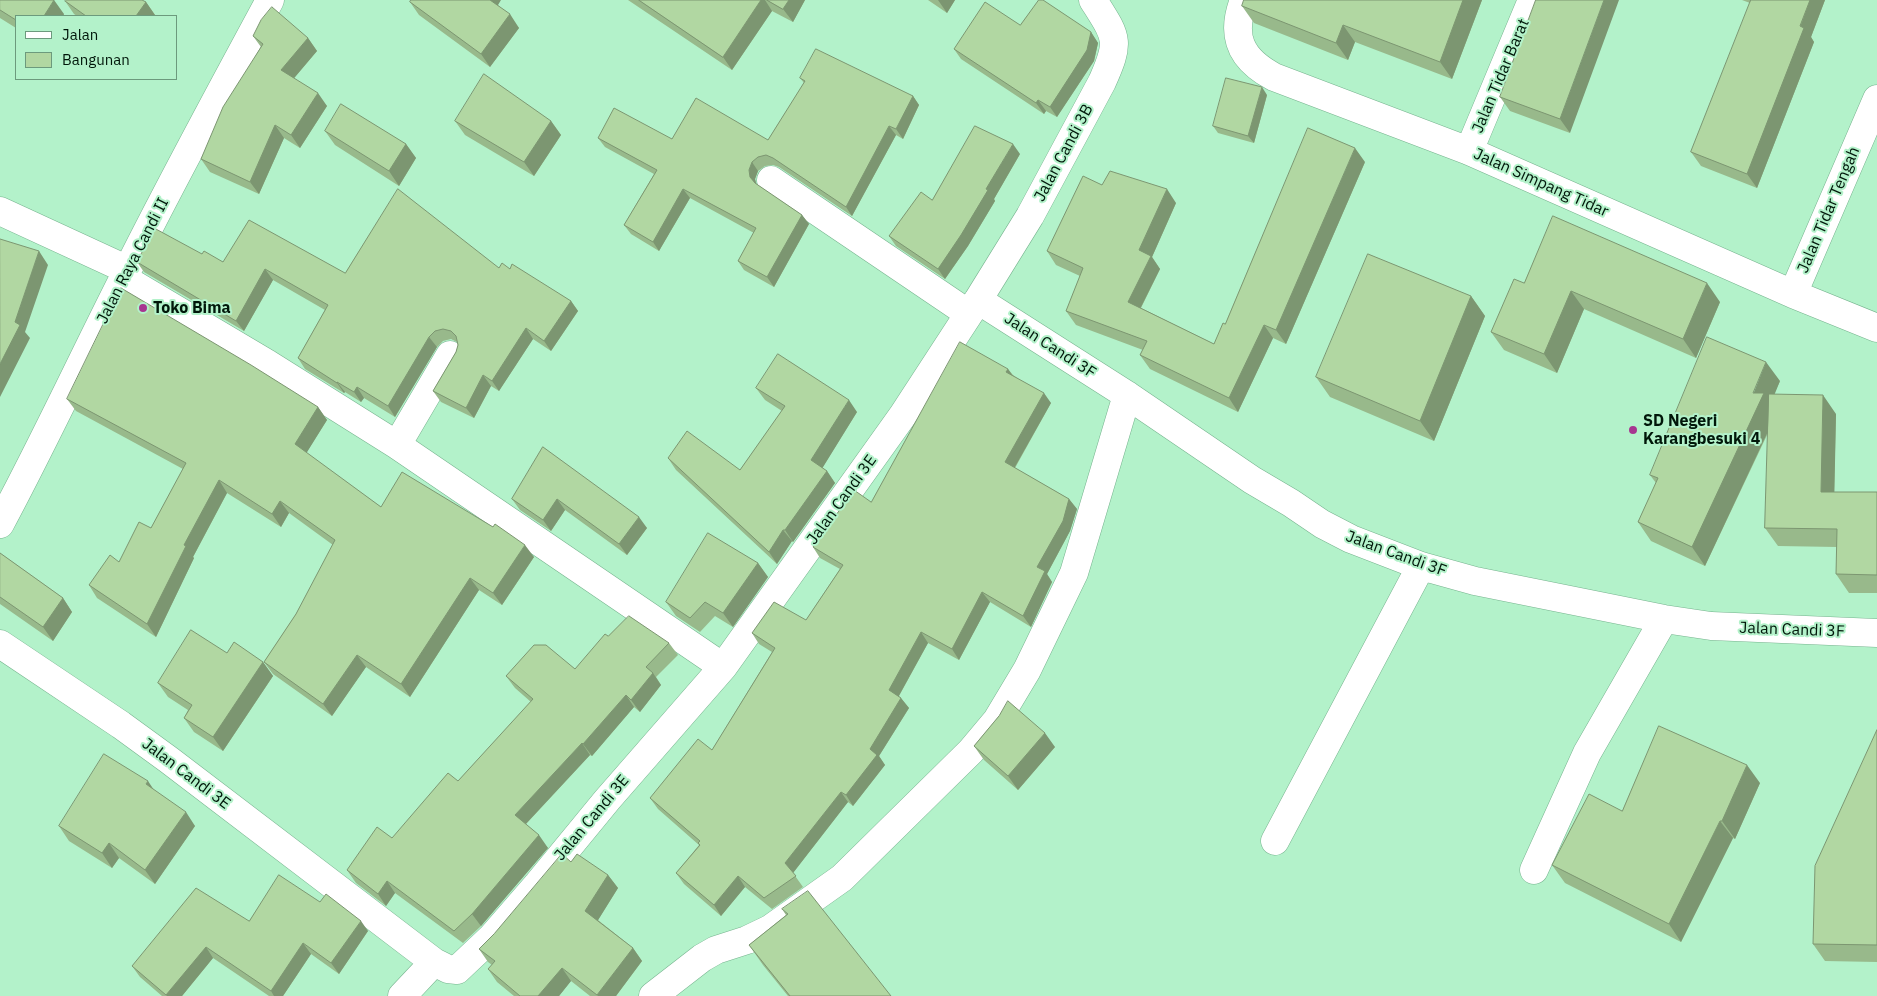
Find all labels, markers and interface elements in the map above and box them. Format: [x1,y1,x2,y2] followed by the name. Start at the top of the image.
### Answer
[15,15,178,80] legend
[1468,16,1534,136] street label: Jalan Tidar Barat
[62,25,98,44] text: Jalan
[62,50,130,69] text: Bangunan
[1030,101,1098,205] street label: Jalan Candi 3B
[1794,144,1864,276] street label: Jalan Tidar Tengah
[1471,145,1611,221] street label: Jalan Simpang Tidar
[93,195,173,327] street label: Jalan Raya Candi II
[153,298,231,318] place label: Toko Bima
[137,302,149,314] marker: Toko Bima
[1000,309,1100,383] street label: Jalan Candi 3F
[1643,411,1760,449] place label: SD Negeri Karangbesuki 4
[1627,424,1639,436] marker: SD Negeri Karangbesuki 4
[803,451,881,549] street label: Jalan Candi 3E
[1343,527,1449,581] street label: Jalan Candi 3F
[1739,619,1845,641] street label: Jalan Candi 3F
[138,734,234,814] street label: Jalan Candi 3E
[551,771,633,865] street label: Jalan Candi 3E

